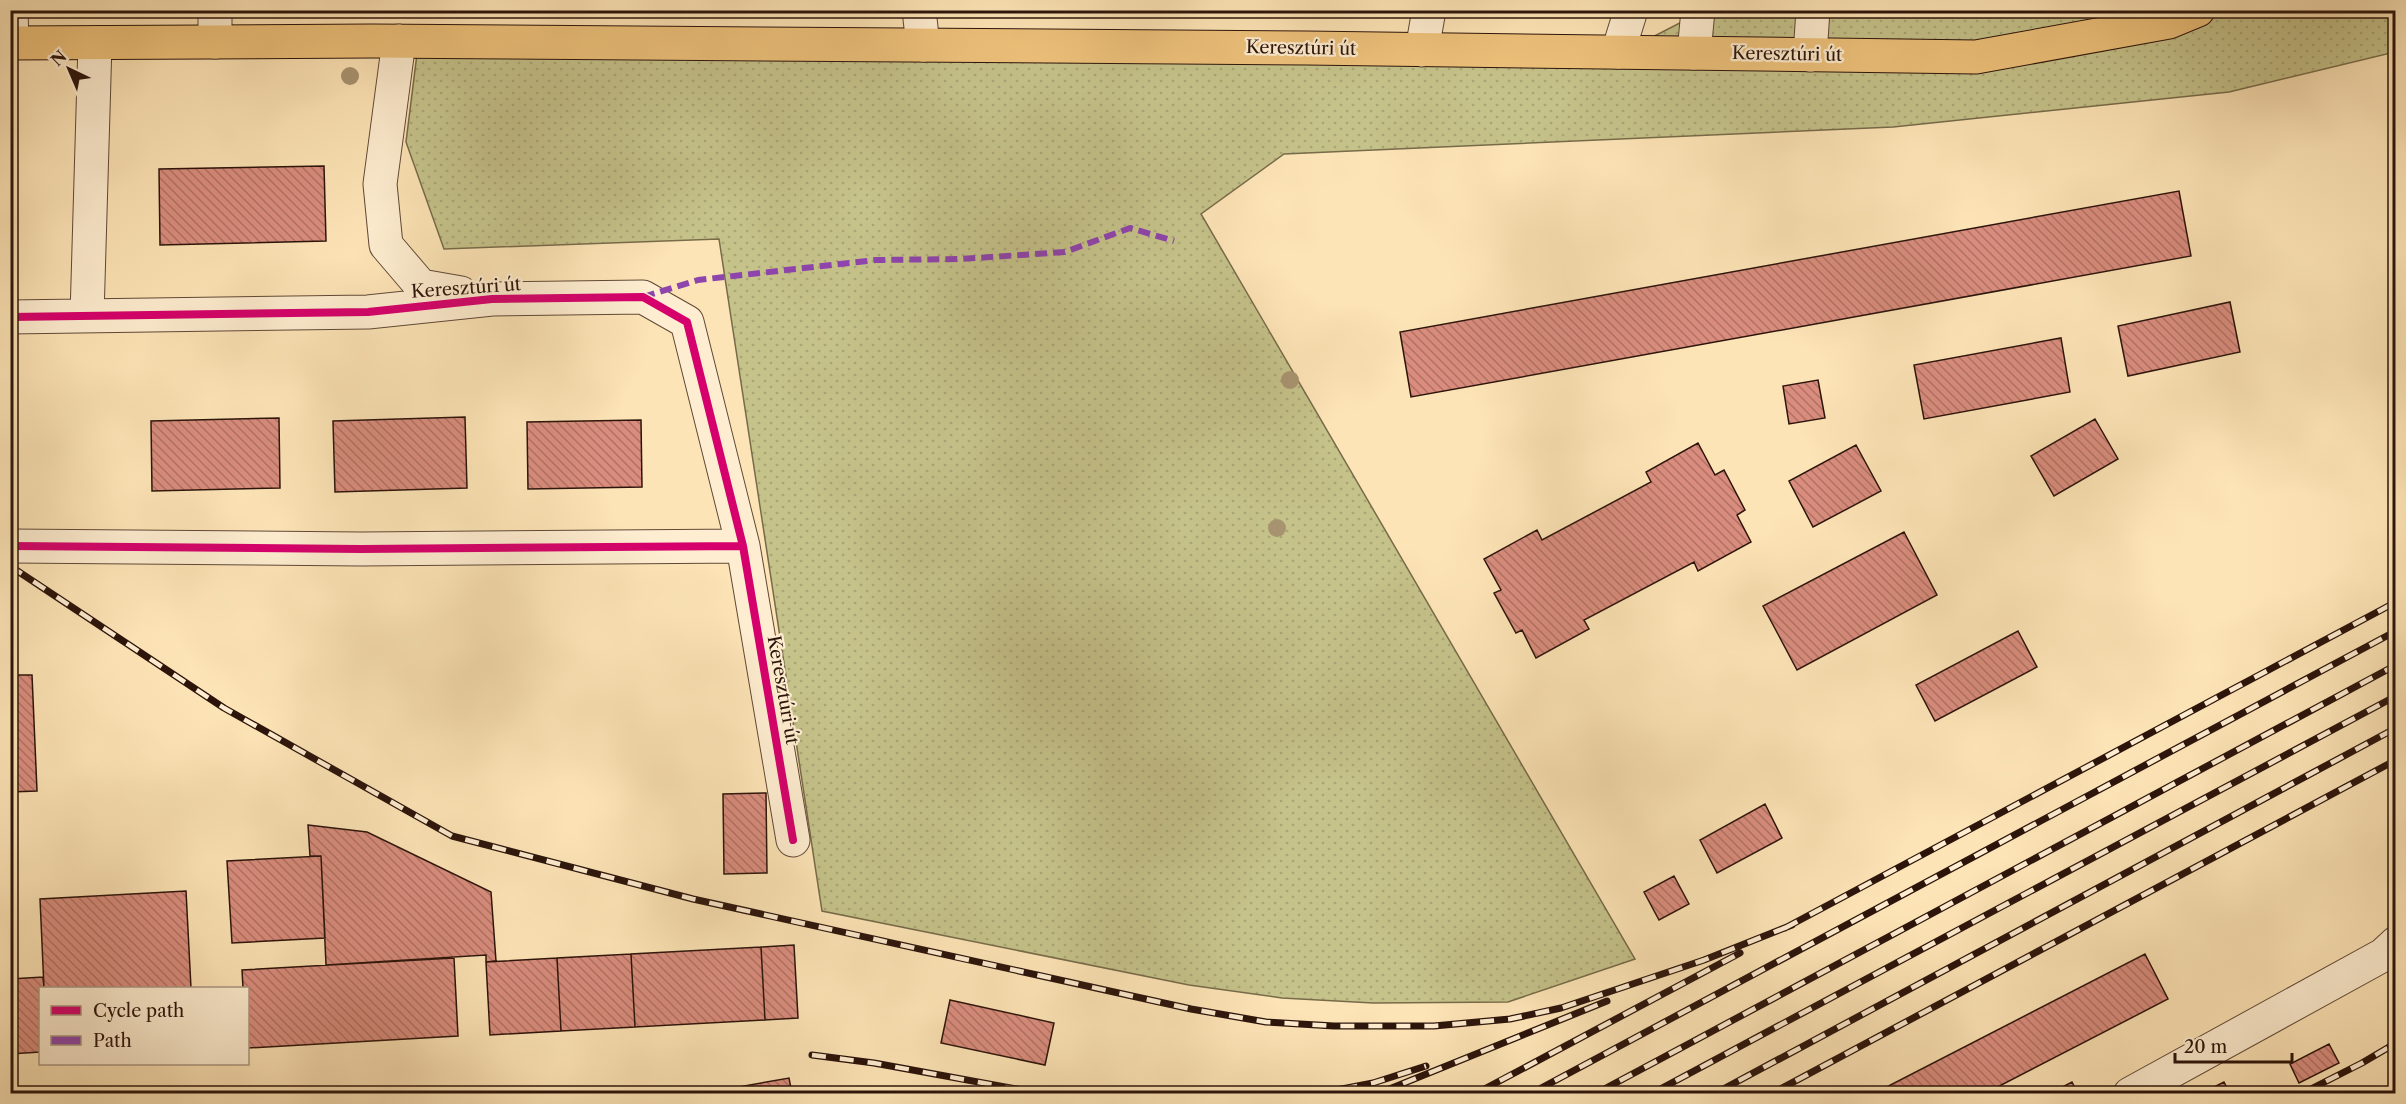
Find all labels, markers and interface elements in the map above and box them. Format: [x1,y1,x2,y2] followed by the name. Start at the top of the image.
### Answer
[1246,36,1357,60] street label: Keresztúri út
[39,39,99,99] north arrow
[1732,42,1843,66] street label: Keresztúri út
[47,46,71,70] text: N
[410,273,522,303] street label: Keresztúri út
[763,634,804,747] street label: Keresztúri út
[39,987,249,1065] legend
[93,1000,184,1022] text: Cycle path
[2175,1026,2292,1064] scale bar
[93,1030,132,1052] text: Path
[2184,1036,2228,1058] text: 20 m

